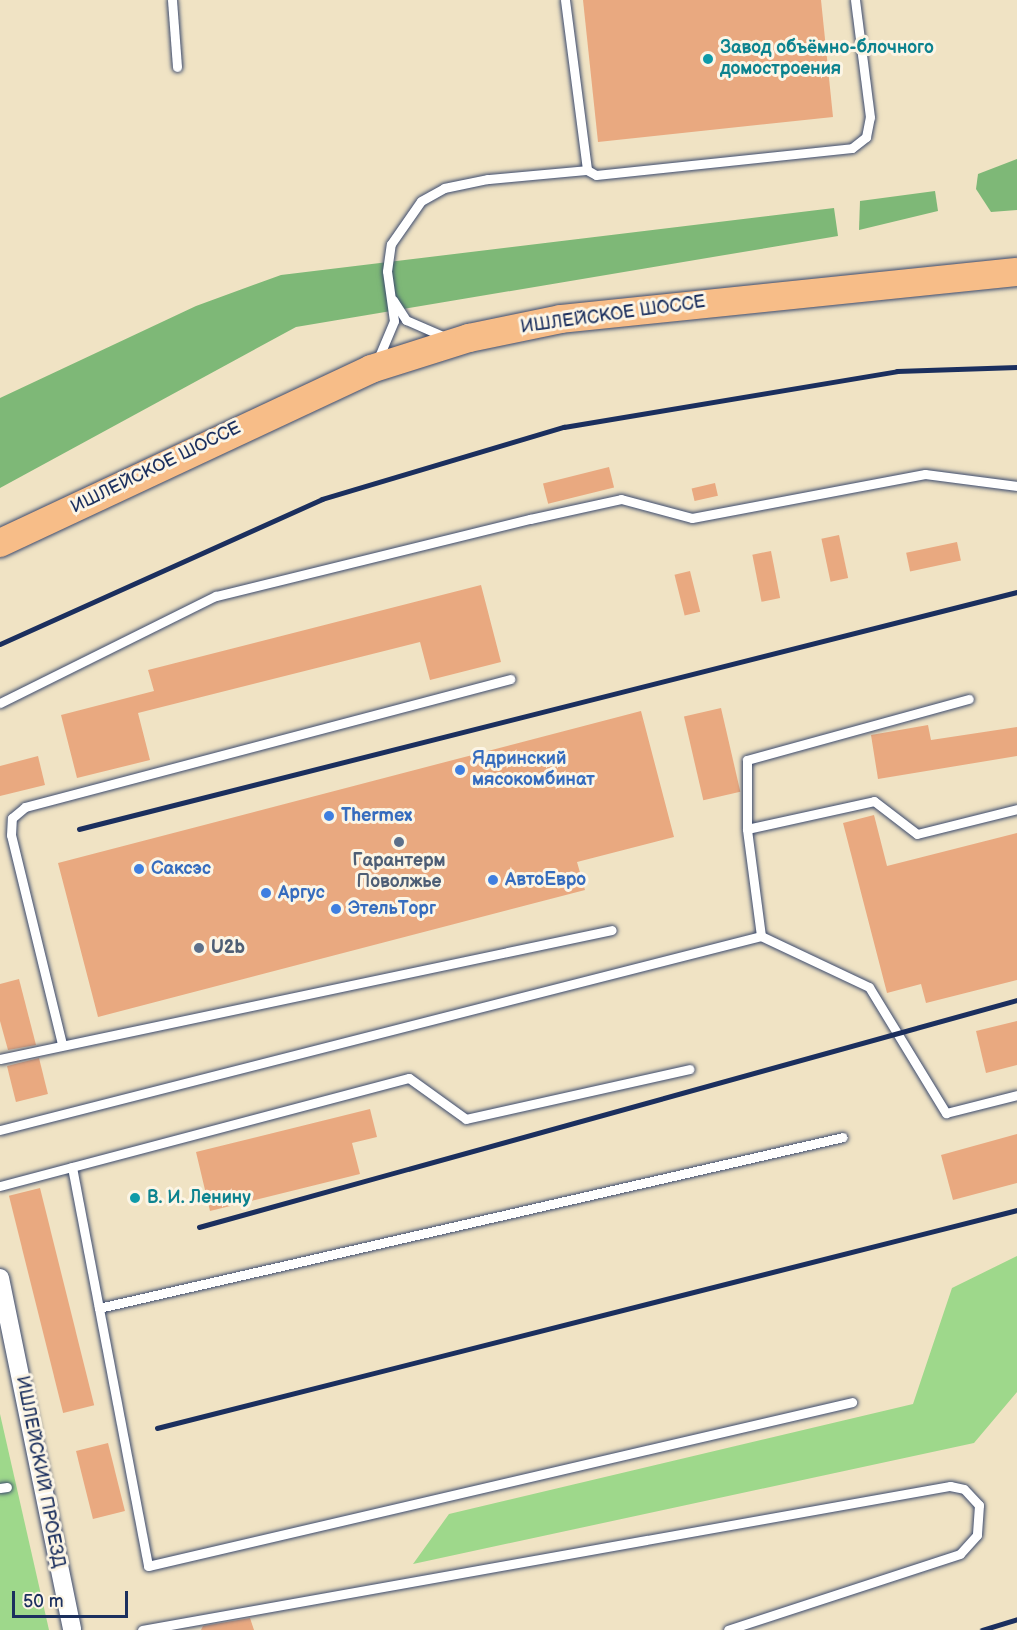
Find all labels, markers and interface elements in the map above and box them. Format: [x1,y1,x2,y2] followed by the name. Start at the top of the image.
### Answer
[720,38,934,80] place label: Завод объёмно-блочного домостроения
[701,52,715,66] marker: Завод объёмно-блочного домостроения
[519,291,707,339] street label: ИШЛЕЙСКОЕ ШОССЕ
[67,417,245,519] street label: ИШЛЕЙСКОЕ ШОССЕ
[472,749,595,792] place label: Ядринский мясокомбинат
[453,763,467,777] marker: Ядринский мясокомбинат
[341,805,412,827] place label: Thermex
[322,809,336,823] marker: Thermex
[392,835,406,849] marker: Гарантерм Поволжье
[352,851,446,894] place label: Гарантерм Поволжье
[151,858,211,880] place label: Саксэс
[132,862,146,876] marker: Саксэс
[505,869,586,891] place label: АвтоЕвро
[486,873,500,887] marker: АвтоЕвро
[278,882,325,904] place label: Аргус
[259,886,273,900] marker: Аргус
[348,898,436,920] place label: ЭтельТорг
[329,902,343,916] marker: ЭтельТорг
[211,937,245,959] place label: U2b
[192,941,206,955] marker: U2b
[147,1187,251,1209] place label: В. И. Ленину
[128,1191,142,1205] marker: В. И. Ленину
[11,1374,69,1570] street label: ИШЛЕЙСКИЙ ПРОЕЗД
[15,1579,130,1617] scale bar
[23,1591,64,1612] text: 50 m

